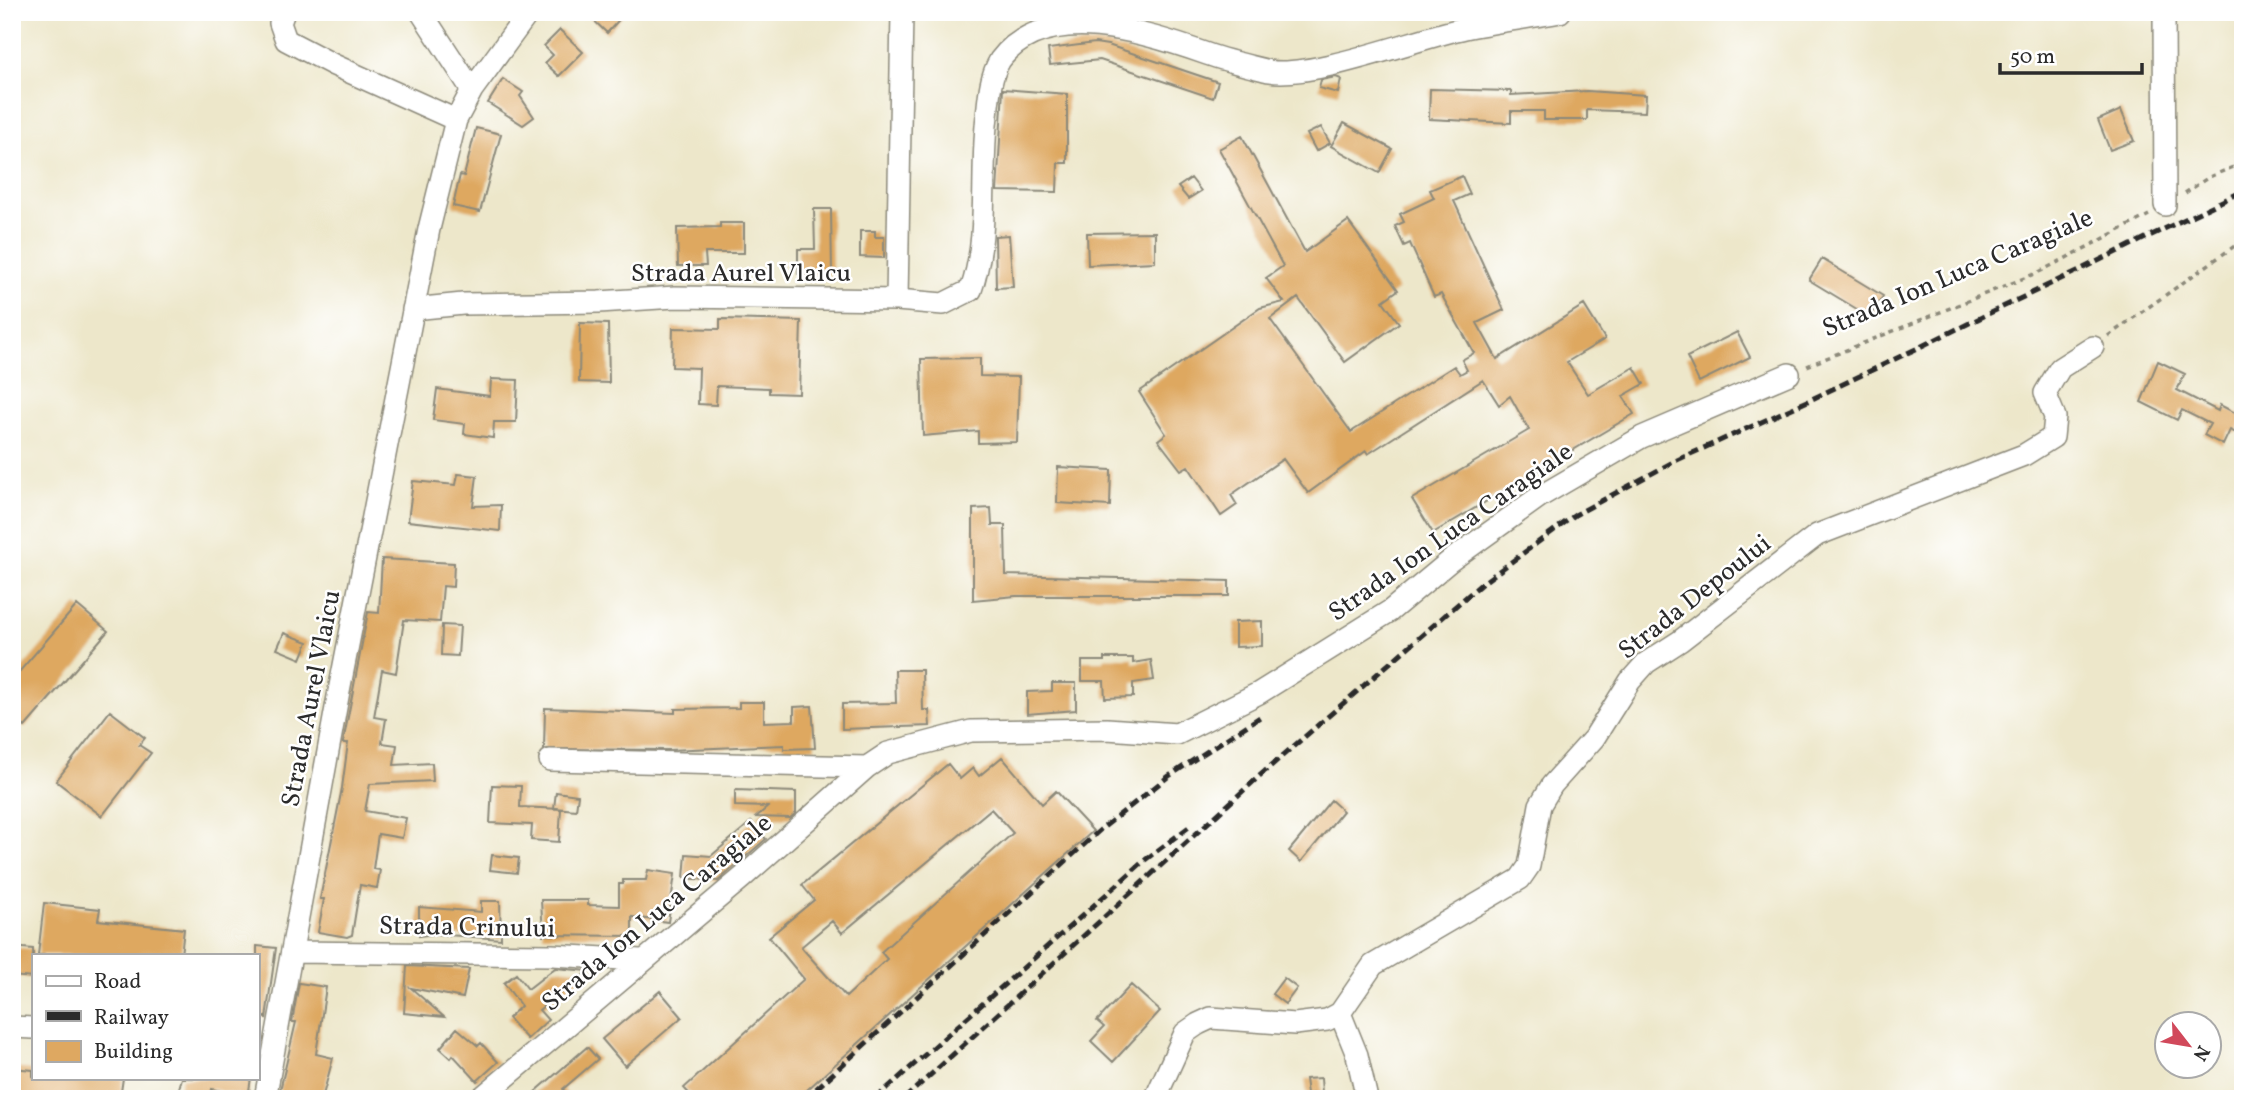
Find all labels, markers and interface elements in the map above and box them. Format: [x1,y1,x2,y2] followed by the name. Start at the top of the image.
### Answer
[2000,32,2141,76] scale bar
[2010,43,2055,72] text: 50 m
[1817,200,2099,347] street label: Strada Ion Luca Caragiale
[631,256,851,292] street label: Strada Aurel Vlaicu
[1322,434,1581,631] street label: Strada Ion Luca Caragiale
[1611,526,1779,669] street label: Strada Depoului
[273,587,351,810] street label: Strada Aurel Vlaicu
[534,806,780,1021] street label: Strada Ion Luca Caragiale
[379,908,555,948] street label: Strada Crinului
[32,954,259,1080] legend
[94,968,141,997] text: Road
[94,1004,170,1033] text: Railway
[2154,1010,2224,1080] north arrow
[94,1038,173,1067] text: Building
[2186,1040,2216,1066] text: N

